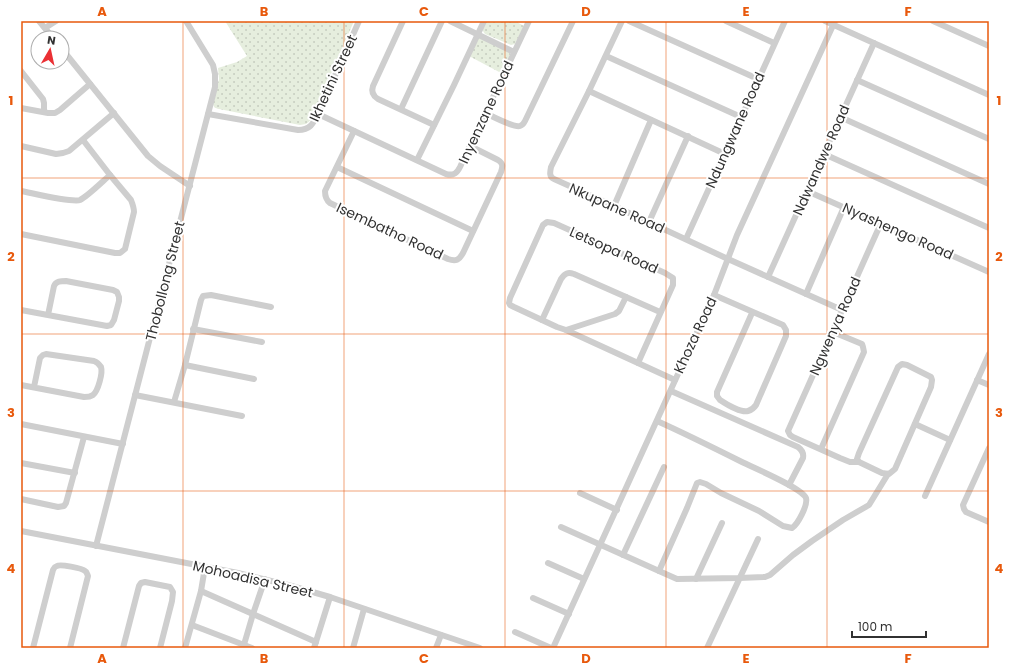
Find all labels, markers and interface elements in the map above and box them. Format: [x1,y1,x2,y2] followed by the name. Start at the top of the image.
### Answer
[97,2,107,21] text: A
[260,2,269,21] text: B
[419,2,429,21] text: C
[581,2,591,21] text: D
[742,2,750,21] text: E
[904,2,912,21] text: F
[30,30,70,70] north arrow
[304,31,362,125] street label: Ikhetini Street
[46,32,57,49] text: N
[453,57,519,167] street label: Inyenzane Road
[700,69,770,191] street label: Ndungwane Road
[9,91,13,110] text: 1
[997,91,1001,110] text: 1
[788,102,854,218] street label: Ndwandwe Road
[566,178,668,238] street label: Nkupane Road
[333,197,447,265] street label: Isembatho Road
[839,198,957,264] street label: Nyashengo Road
[140,219,190,343] street label: Thobollong Street
[566,222,662,278] street label: Letsopa Road
[7,247,15,266] text: 2
[995,247,1003,266] text: 2
[804,274,866,378] street label: Ngwenya Road
[669,293,721,377] street label: Khoza Road
[7,403,15,422] text: 3
[995,403,1003,422] text: 3
[191,555,315,603] street label: Mohoadisa Street
[7,559,16,578] text: 4
[995,559,1004,578] text: 4
[852,613,926,639] scale bar
[858,618,892,635] text: 100 m
[97,649,107,668] text: A
[260,649,269,668] text: B
[419,649,429,668] text: C
[581,649,591,668] text: D
[742,649,750,668] text: E
[904,649,912,668] text: F

